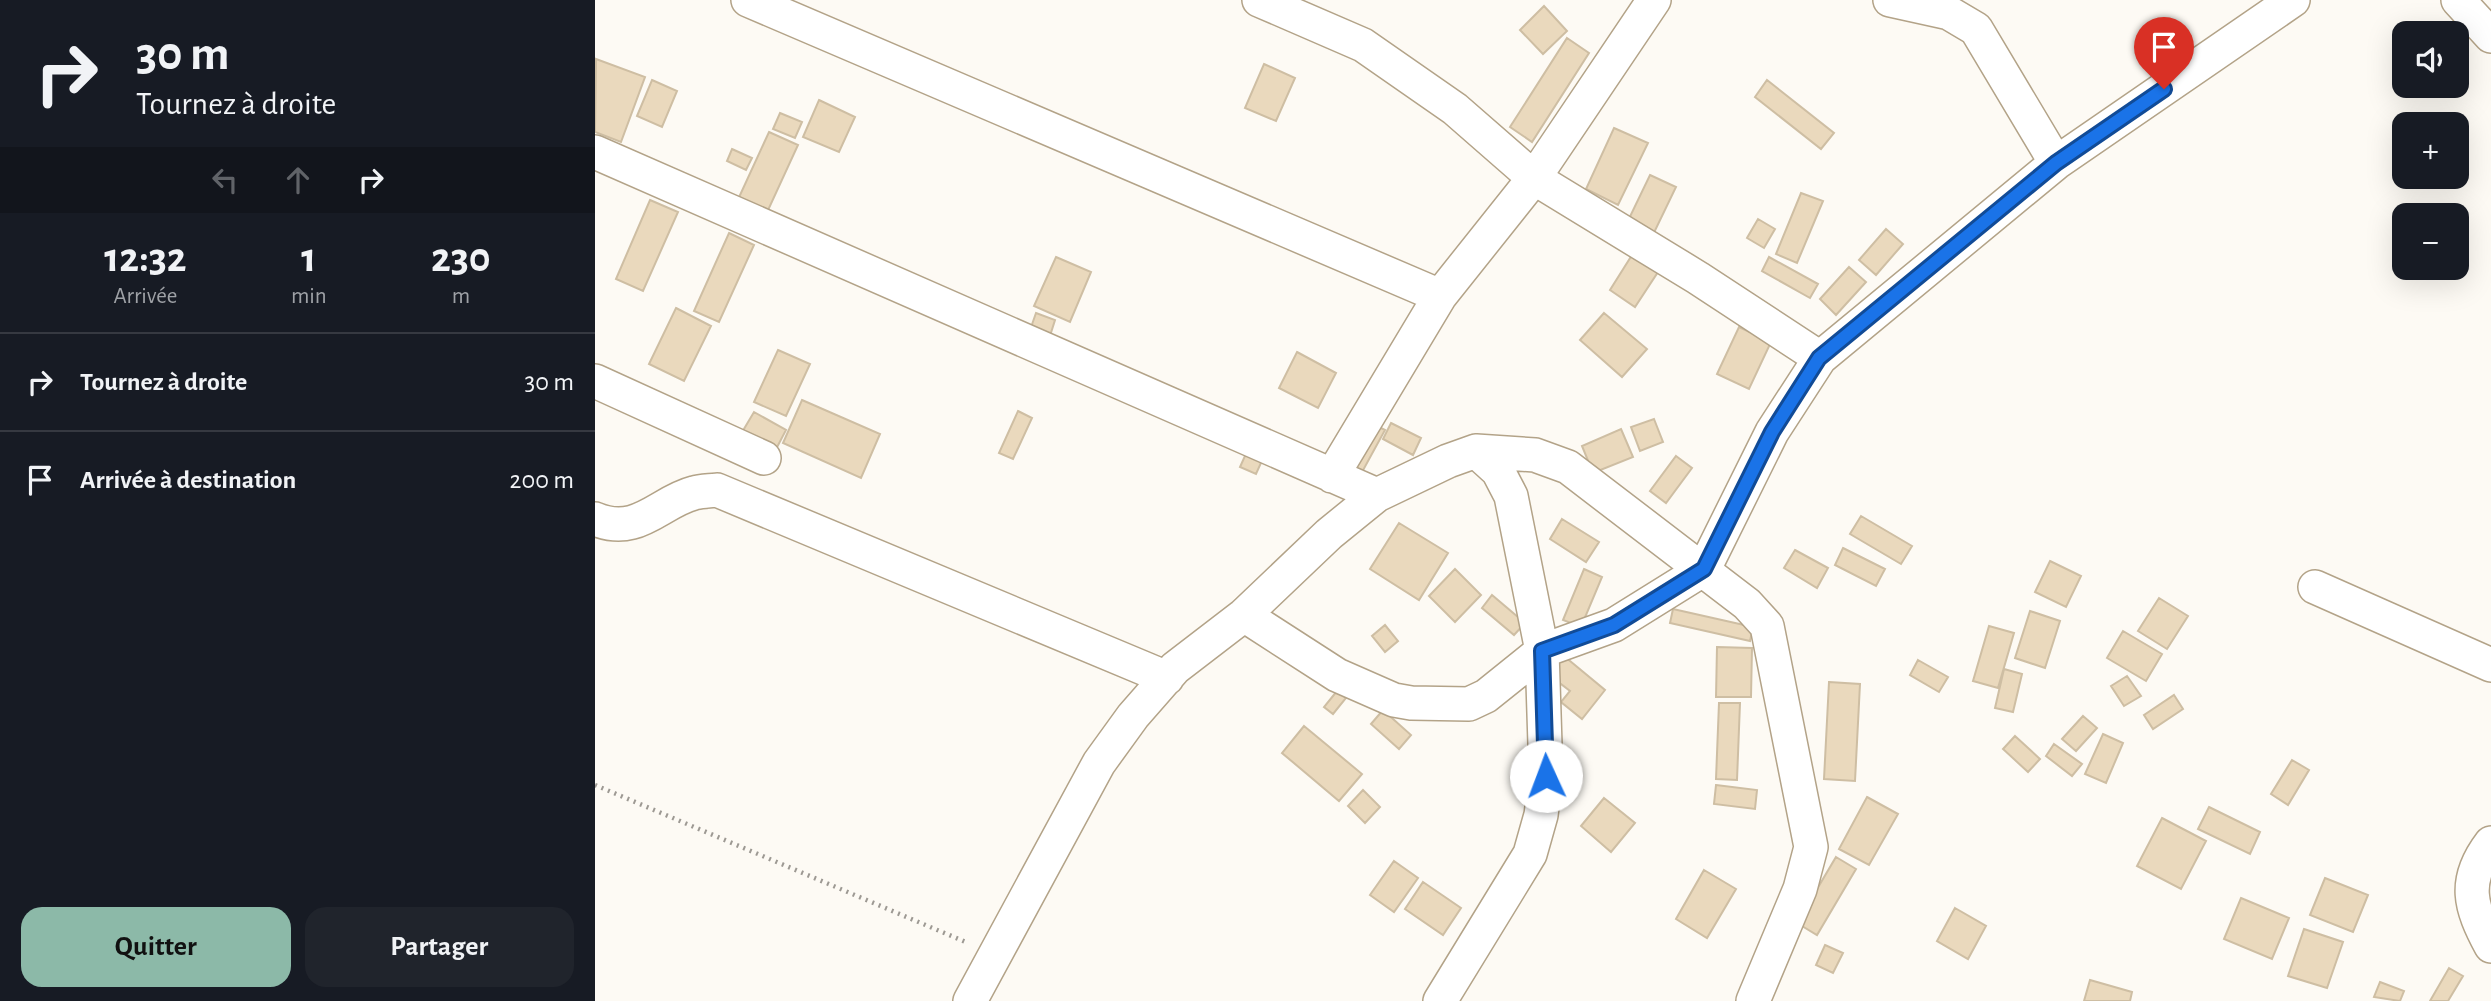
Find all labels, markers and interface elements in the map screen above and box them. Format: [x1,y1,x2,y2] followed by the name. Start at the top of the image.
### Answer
[2134,17,2194,89] pin
[2392,21,2469,280] map controls
[2392,21,2469,98] button: sound
[21,28,112,119] icon: right
[2145,28,2183,66] icon: arrive
[136,30,230,79] text: 30 m
[136,88,336,120] text: Tournez à droite
[2392,112,2469,189] button: +
[206,161,244,199] icon: left
[279,161,317,199] icon: ahead
[352,161,390,199] icon: right
[2392,203,2469,280] button: −
[104,237,187,279] text: 12:32
[301,237,316,279] text: 1
[431,237,491,279] text: 230
[113,285,177,308] text: Arrivée
[291,285,327,308] text: min
[452,285,470,308] text: m
[21,363,59,401] icon: right
[80,369,247,395] text: Tournez à droite
[524,369,574,395] text: 30 m
[21,461,59,499] icon: arrive
[80,467,296,493] text: Arrivée à destination
[510,467,574,493] text: 200 m
[1509,739,1583,813] position arrow
[21,907,291,987] button: Quitter
[305,907,574,987] button: Partager

